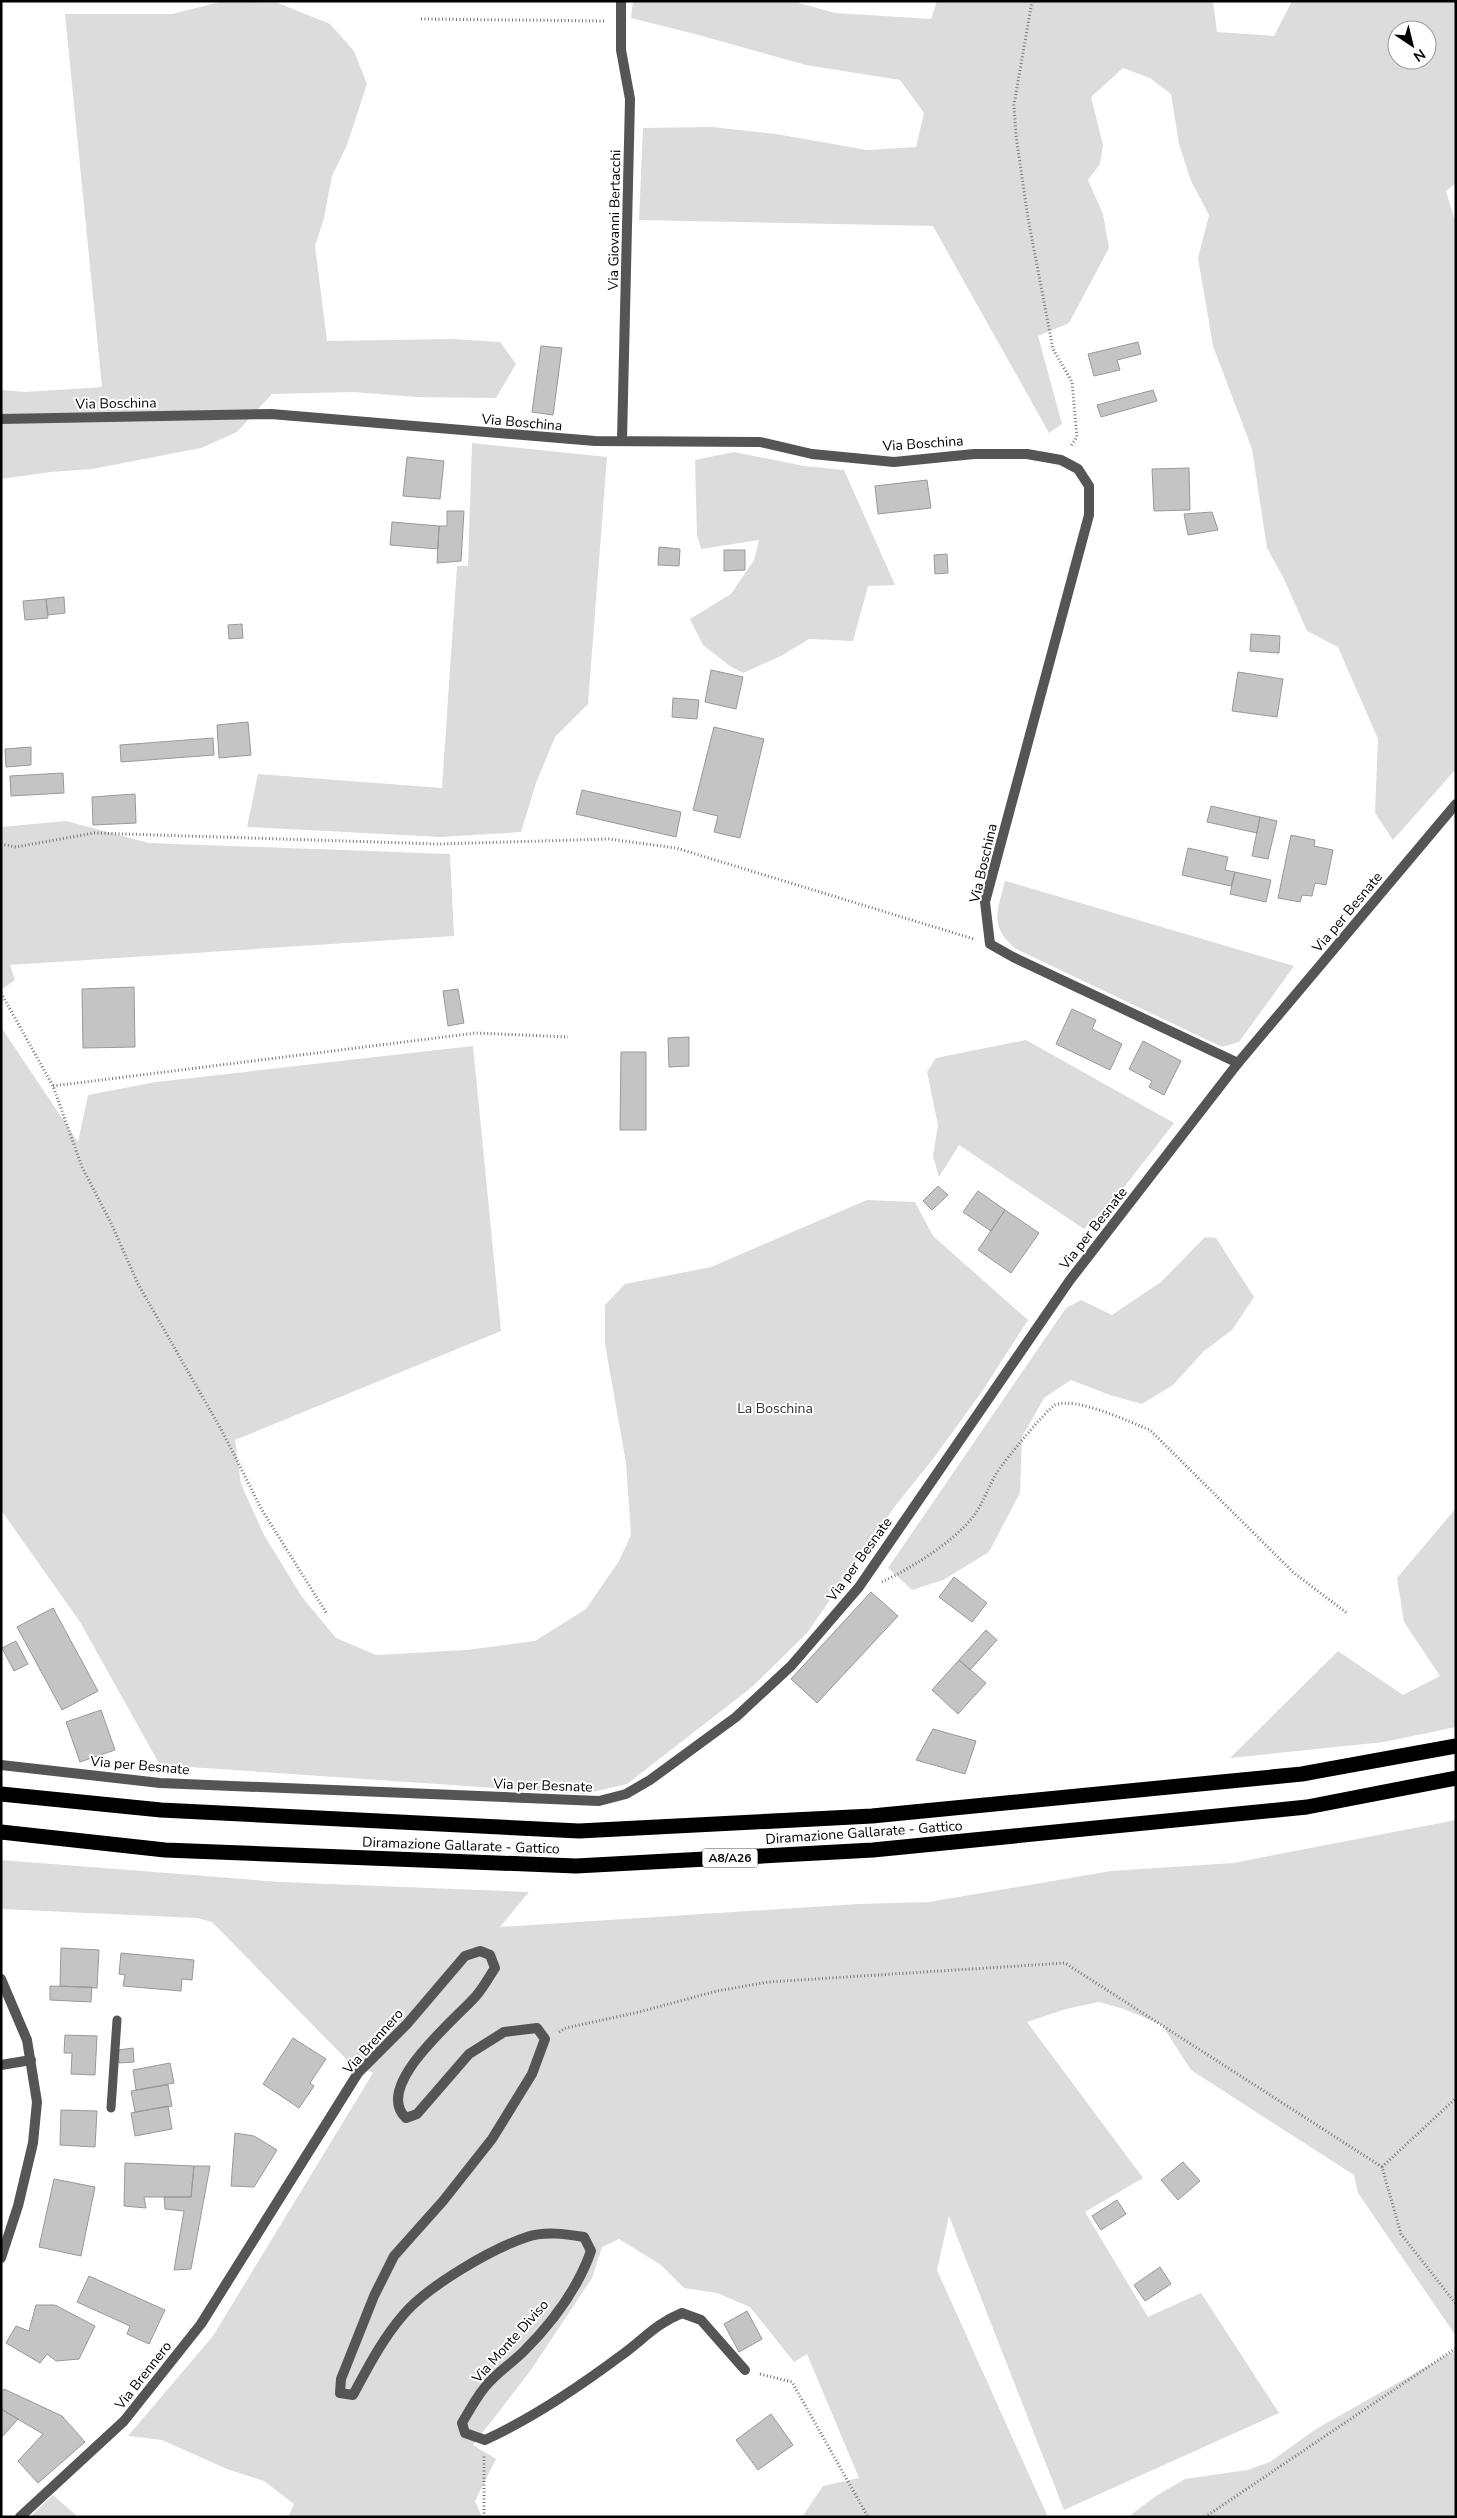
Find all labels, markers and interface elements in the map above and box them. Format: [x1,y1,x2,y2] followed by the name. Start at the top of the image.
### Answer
[1387,20,1437,70] north arrow
[1409,44,1429,66] text: N
[604,149,625,292] street label: Via Giovanni Bertacchi
[74,393,157,414] street label: Via Boschina
[480,409,563,435] street label: Via Boschina
[881,431,964,456] street label: Via Boschina
[965,822,1002,906] street label: Via Boschina
[1308,868,1387,957] street label: Via per Besnate
[1055,1183,1131,1274] street label: Via per Besnate
[737,1399,813,1418] park label: La Boschina
[822,1513,896,1606] street label: Via per Besnate
[89,1752,190,1779] street label: Via per Besnate
[492,1774,593,1797] street label: Via per Besnate
[765,1816,963,1849] street label: Diramazione Gallarate - Gattico
[362,1833,560,1858] street label: Diramazione Gallarate - Gattico
[702,1849,758,1868] road number: A8/A26
[338,2004,408,2079] street label: Via Brennero
[467,2295,553,2388] street label: Via Monte Diviso
[110,2337,176,2414] street label: Via Brennero

